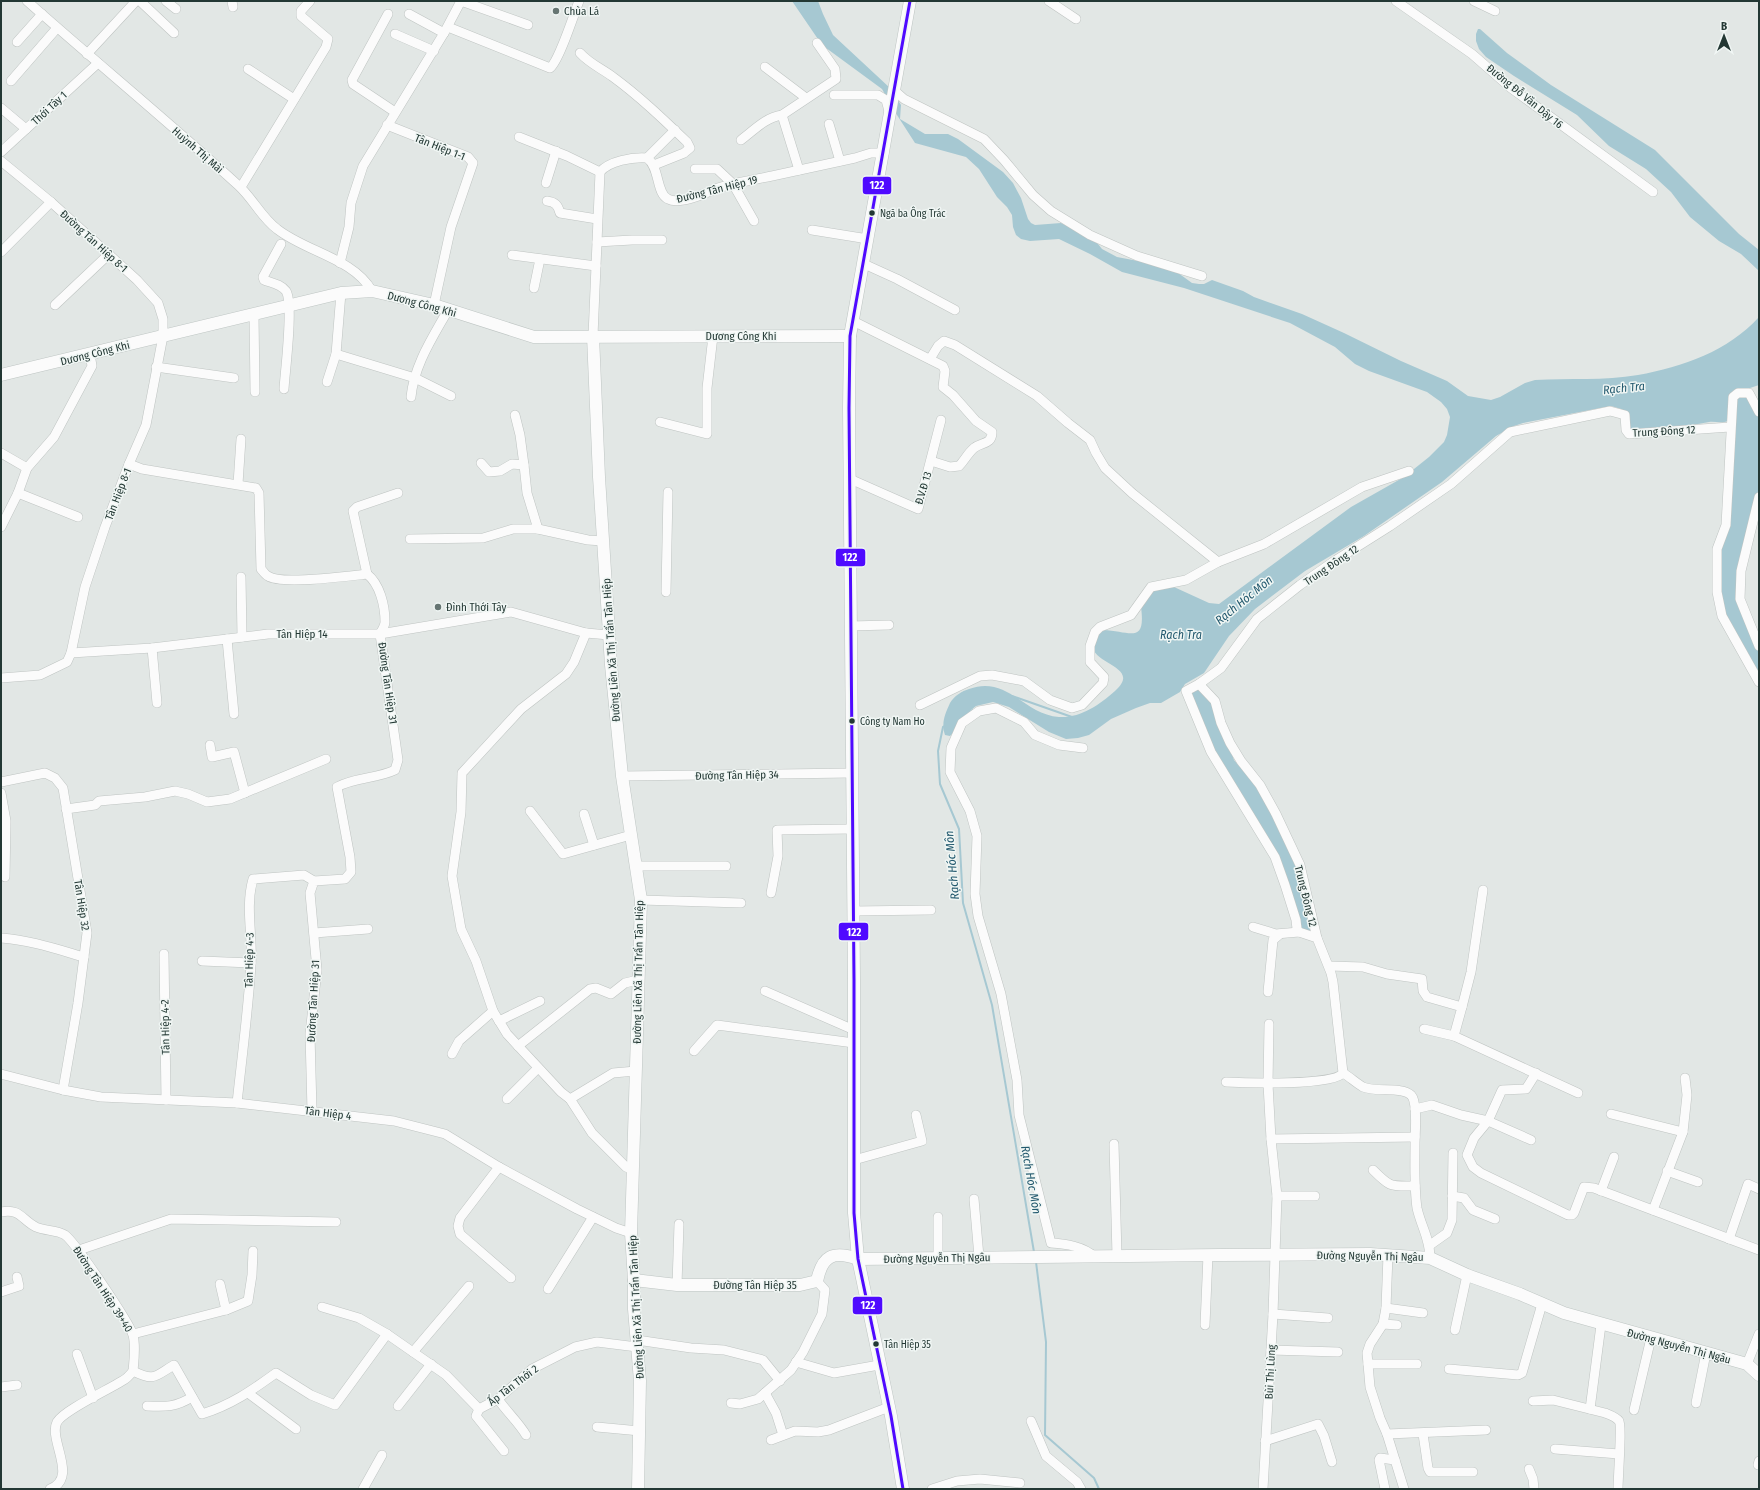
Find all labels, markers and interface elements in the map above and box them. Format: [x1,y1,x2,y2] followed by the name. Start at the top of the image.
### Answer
[564,5,599,18] place label: Chùa Lá
[551,6,561,16] marker: Chùa Lá
[1704,16,1744,56] north arrow
[1721,20,1727,33] text: B
[1484,62,1566,132] street label: Đường Đỗ Văn Dậy 16
[29,89,70,128] street label: Thới Tây 1
[169,125,226,176] street label: Huỳnh Thị Mài
[413,131,467,164] street label: Tân Hiệp 1-1
[675,173,759,206] street label: Đường Tân Hiệp 19
[862,176,892,195] line badge: 122
[870,179,884,192] text: 122
[880,206,946,220] place label: Ngã ba Ông Trác
[57,208,130,275] street label: Đường Tán Hiệp 8-1
[867,208,877,218] marker: Ngã ba Ông Trác
[386,289,458,320] street label: Dương Công Khi
[706,330,777,343] street label: Dương Công Khi
[59,339,131,368] street label: Dương Công Khi
[1602,379,1646,397] water label: Rạch Tra
[1632,423,1696,440] street label: Trung Đông 12
[103,466,134,522] street label: Tân Hiệp 8-1
[912,470,935,506] street label: Đ.V.Đ 13
[1302,542,1361,588] street label: Trung Đông 12
[835,548,866,567] line badge: 122
[843,551,857,564] text: 122
[1213,573,1275,627] water label: Rạch Hóc Môn
[600,578,623,722] street label: Đường Liên Xã Thị Trấn Tân Hiệp
[446,601,506,614] place label: Đình Thới Tây
[433,602,443,612] marker: Đình Thới Tây
[276,628,328,641] street label: Tân Hiệp 14
[1160,628,1202,642] water label: Rạch Tra
[375,641,400,725] street label: Đường Tân Hiệp 31
[847,716,857,726] marker: Công ty Nam Ho
[860,716,925,728] place label: Công ty Nam Ho
[695,768,780,783] street label: Đường Tân Hiệp 34
[942,830,962,900] water label: Rạch Hóc Môn
[1292,864,1319,928] street label: Trung Đông 12
[71,879,92,932] street label: Tân Hiệp 32
[631,900,646,1044] street label: Đường Liên Xã Thị Trấn Tân Hiệp
[838,922,869,941] line badge: 122
[847,926,861,939] text: 122
[243,932,256,988] street label: Tân Hiệp 4-3
[305,959,322,1043] street label: Đường Tân Hiệp 31
[159,999,172,1055] street label: Tân Hiệp 4-2
[304,1104,353,1123] street label: Tân Hiệp 4
[1018,1145,1044,1215] water label: Rạch Hóc Môn
[626,1235,647,1379] street label: Đường Liên Xã Thị Trấn Tân Hiệp
[70,1244,135,1335] street label: Đường Tân Hiệp 39+40
[1316,1249,1424,1264] street label: Đường Nguyễn Thị Ngâu
[883,1251,991,1266] street label: Đường Nguyễn Thị Ngâu
[713,1279,797,1292] street label: Đường Tân Hiệp 35
[852,1296,883,1315] line badge: 122
[861,1299,875,1312] text: 122
[1625,1326,1732,1367] street label: Đường Nguyễn Thị Ngâu
[871,1339,881,1349] marker: Tân Hiệp 35
[884,1339,931,1351] place label: Tân Hiệp 35
[1263,1343,1278,1400] street label: Bùi Thị Lùng
[484,1361,541,1409] street label: Ấp Tân Thới 2

